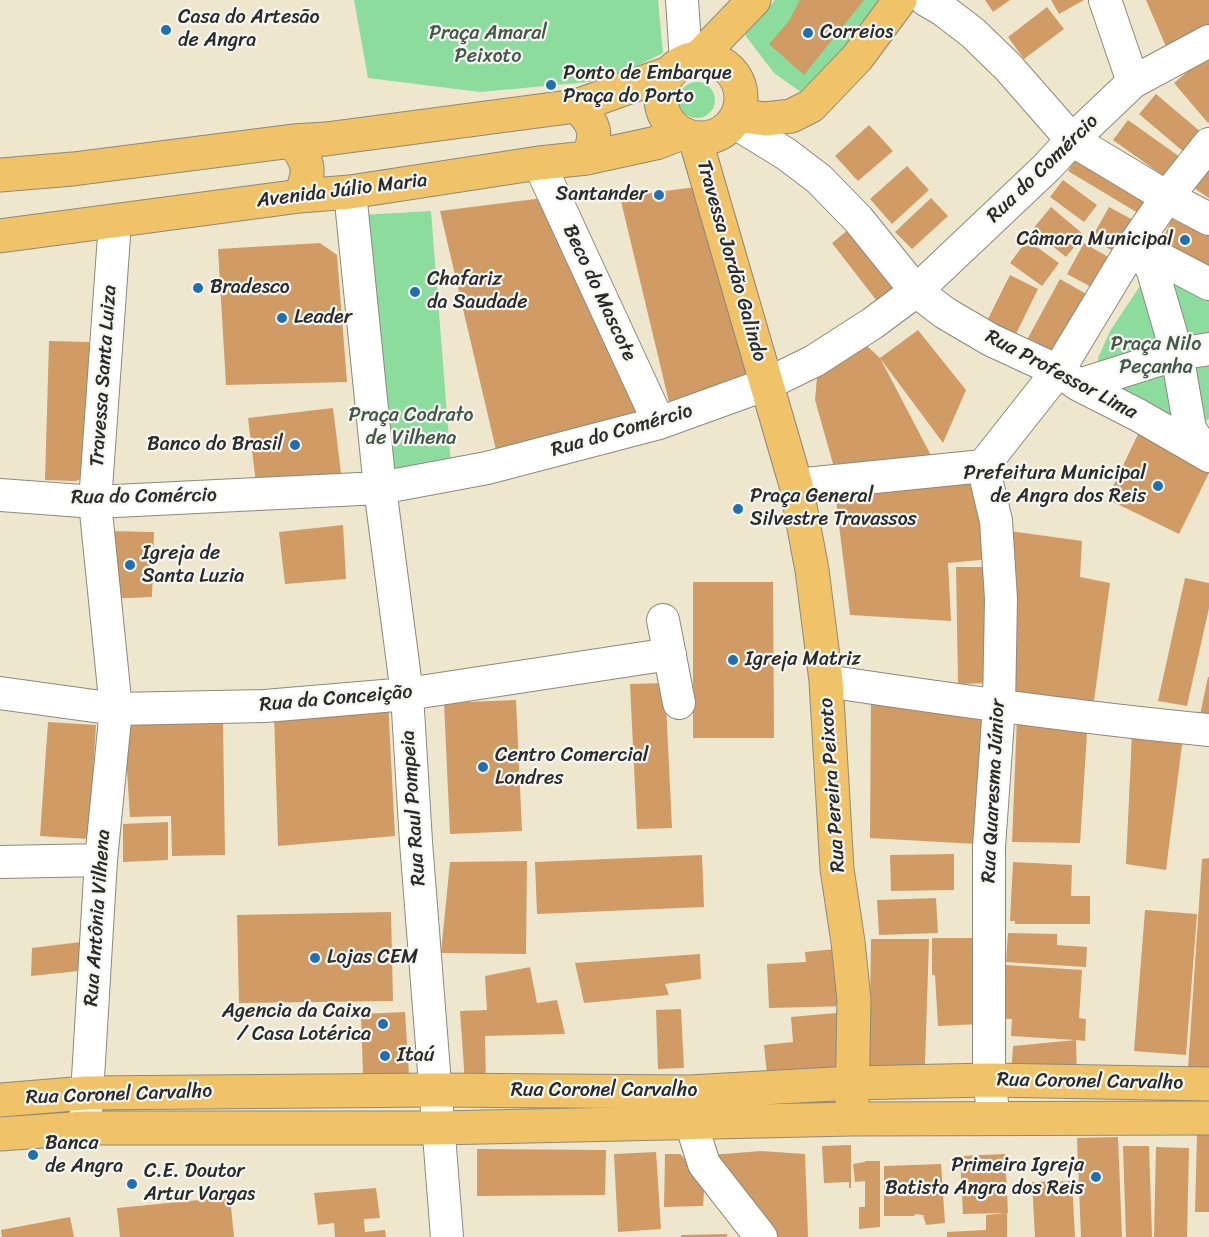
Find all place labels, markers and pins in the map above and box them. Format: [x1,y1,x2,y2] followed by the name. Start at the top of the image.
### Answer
[178,6,320,53] place label: Casa do Artesão de Angra
[820,21,893,45] place label: Correios
[159,23,173,37] marker: Casa do Artesão de Angra
[801,26,815,40] marker: Correios
[563,62,732,109] place label: Ponto de Embarque Praça do Porto
[544,78,558,92] marker: Ponto de Embarque Praça do Porto
[556,183,647,207] place label: Santander
[652,188,666,202] marker: Santander
[1017,228,1173,252] place label: Câmara Municipal
[1178,233,1192,247] marker: Câmara Municipal
[427,268,527,315] place label: Chafariz da Saudade
[210,276,290,300] place label: Bradesco
[191,281,205,295] marker: Bradesco
[408,285,422,299] marker: Chafariz da Saudade
[294,306,352,330] place label: Leader
[275,311,289,325] marker: Leader
[147,433,283,457] place label: Banco do Brasil
[288,438,302,452] marker: Banco do Brasil
[964,462,1146,509] place label: Prefeitura Municipal de Angra dos Reis
[1151,479,1165,493] marker: Prefeitura Municipal de Angra dos Reis
[750,485,917,532] place label: Praça General Silvestre Travassos
[731,502,745,516] marker: Praça General Silvestre Travassos
[142,542,244,589] place label: Igreja de Santa Luzia
[123,558,137,572] marker: Igreja de Santa Luzia
[745,648,861,672] place label: Igreja Matriz
[726,653,740,667] marker: Igreja Matriz
[495,744,649,791] place label: Centro Comercial Londres
[476,760,490,774] marker: Centro Comercial Londres
[327,946,418,970] place label: Lojas CEM
[308,951,322,965] marker: Lojas CEM
[222,1000,371,1047] place label: Agencia da Caixa / Casa Lotérica
[376,1017,390,1031] marker: Agencia da Caixa / Casa Lotérica
[397,1044,434,1068] place label: Itaú
[378,1049,392,1063] marker: Itaú
[45,1132,123,1179] place label: Banca de Angra
[26,1148,40,1162] marker: Banca de Angra
[885,1154,1084,1201] place label: Primeira Igreja Batista Angra dos Reis
[144,1160,255,1207] place label: C.E. Doutor Artur Vargas
[1089,1170,1103,1184] marker: Primeira Igreja Batista Angra dos Reis
[125,1177,139,1191] marker: C.E. Doutor Artur Vargas

